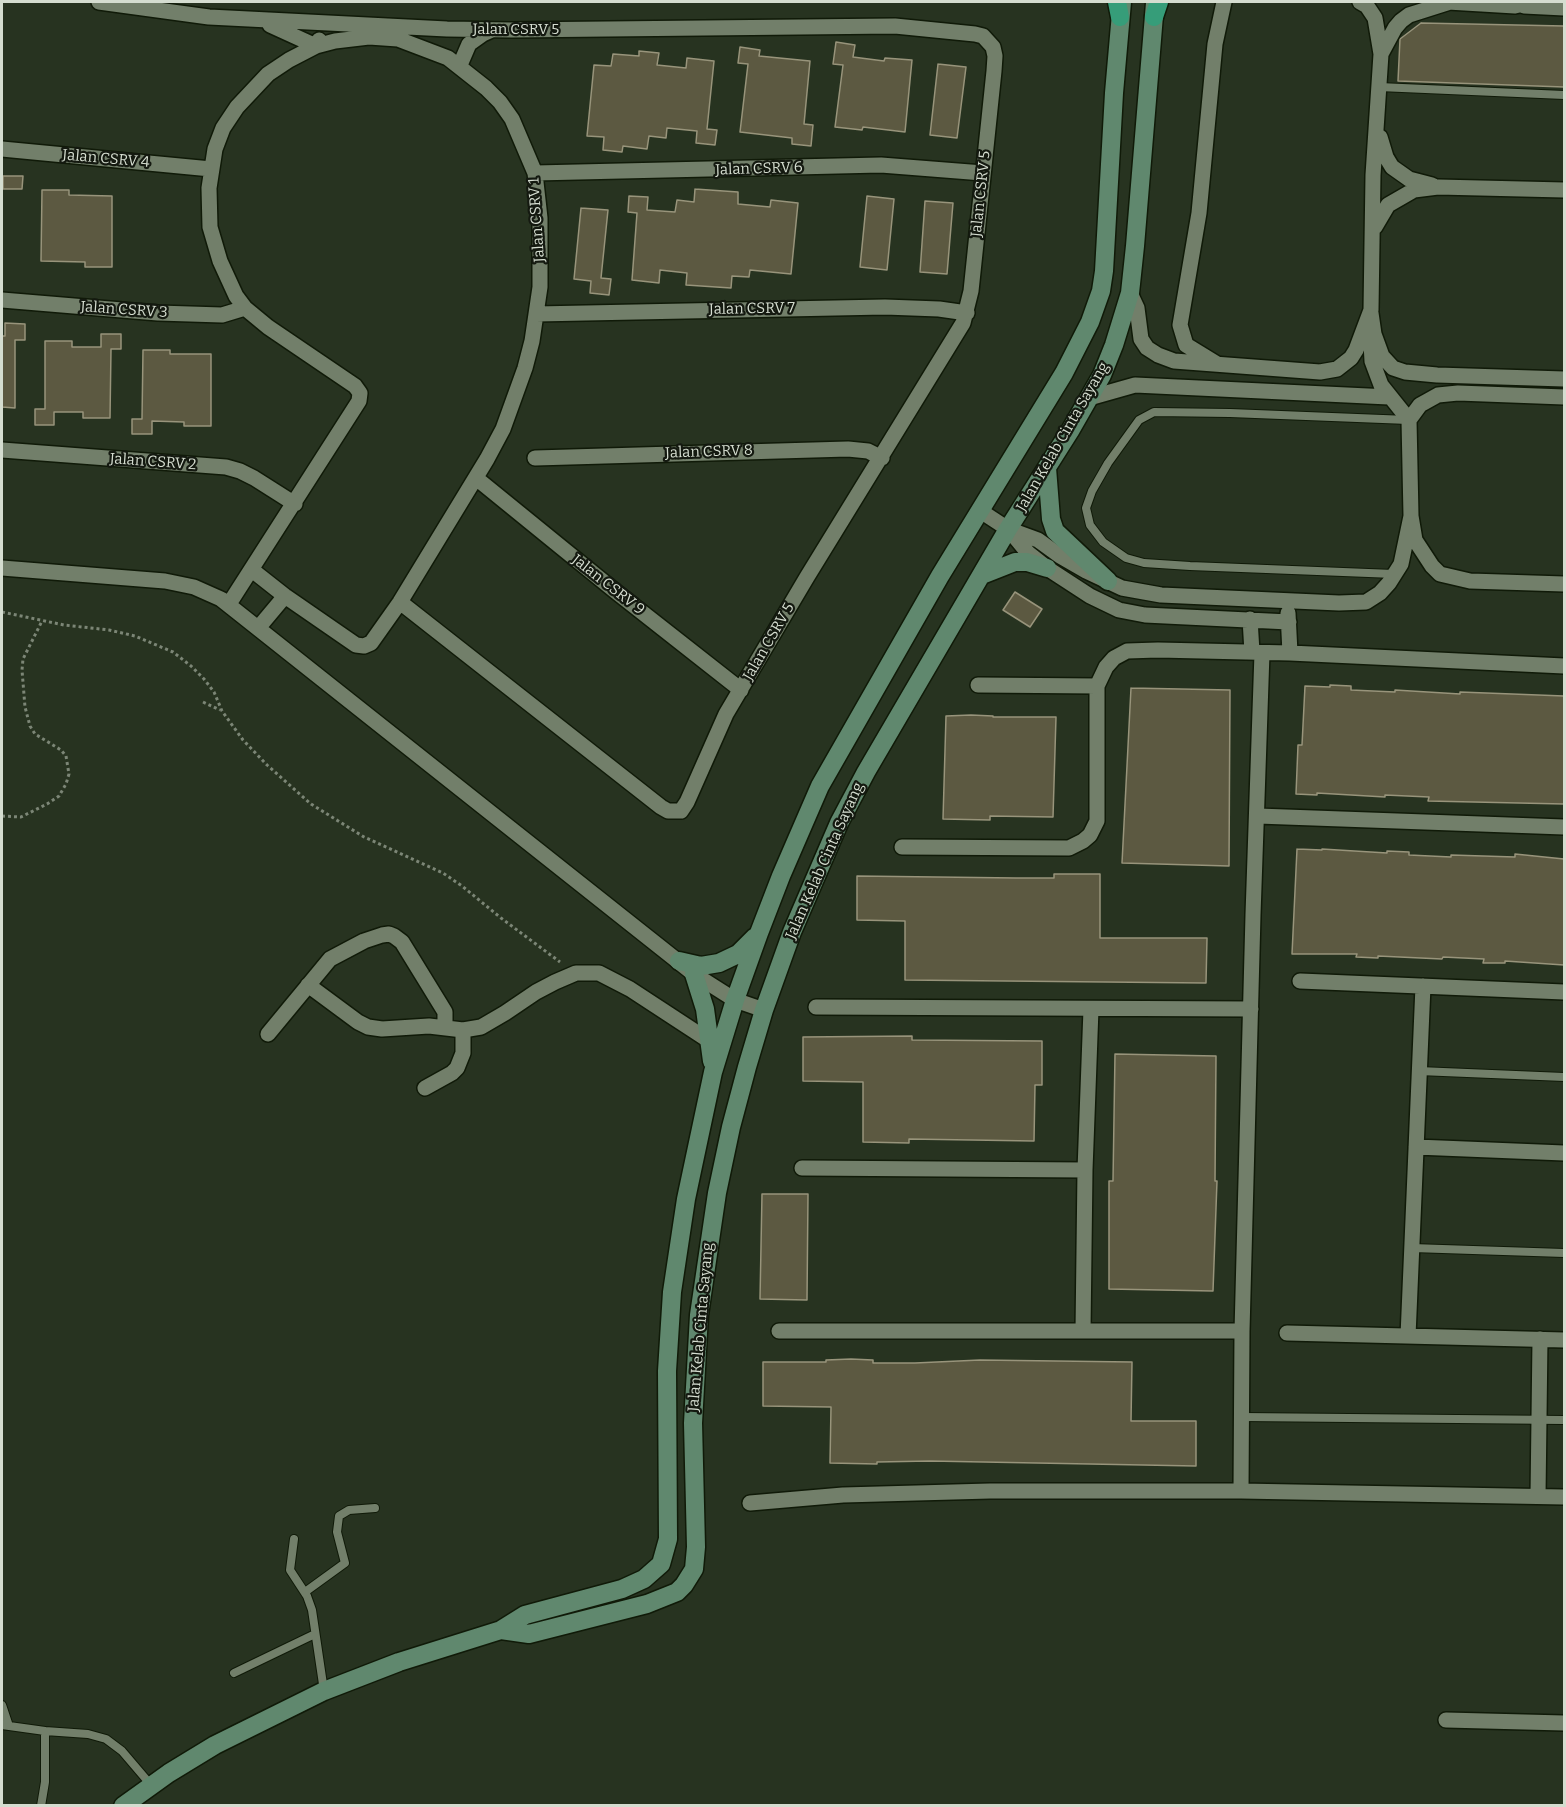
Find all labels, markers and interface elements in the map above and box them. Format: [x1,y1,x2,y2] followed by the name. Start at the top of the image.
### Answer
[473,21,559,39] street label: Jalan CSRV 5
[62,146,150,172] street label: Jalan CSRV 4
[968,150,994,238] street label: Jalan CSRV 5
[715,158,803,180] street label: Jalan CSRV 6
[525,177,549,263] street label: Jalan CSRV 1
[80,298,168,322] street label: Jalan CSRV 3
[709,299,795,319] street label: Jalan CSRV 7
[1013,359,1113,515] street label: Jalan Kelab Cinta Sayang
[665,441,753,463] street label: Jalan CSRV 8
[109,450,197,474] street label: Jalan CSRV 2
[568,551,648,619] street label: Jalan CSRV 9
[740,600,798,684] street label: Jalan CSRV 5
[782,780,868,942] street label: Jalan Kelab Cinta Sayang
[685,1242,717,1412] street label: Jalan Kelab Cinta Sayang

